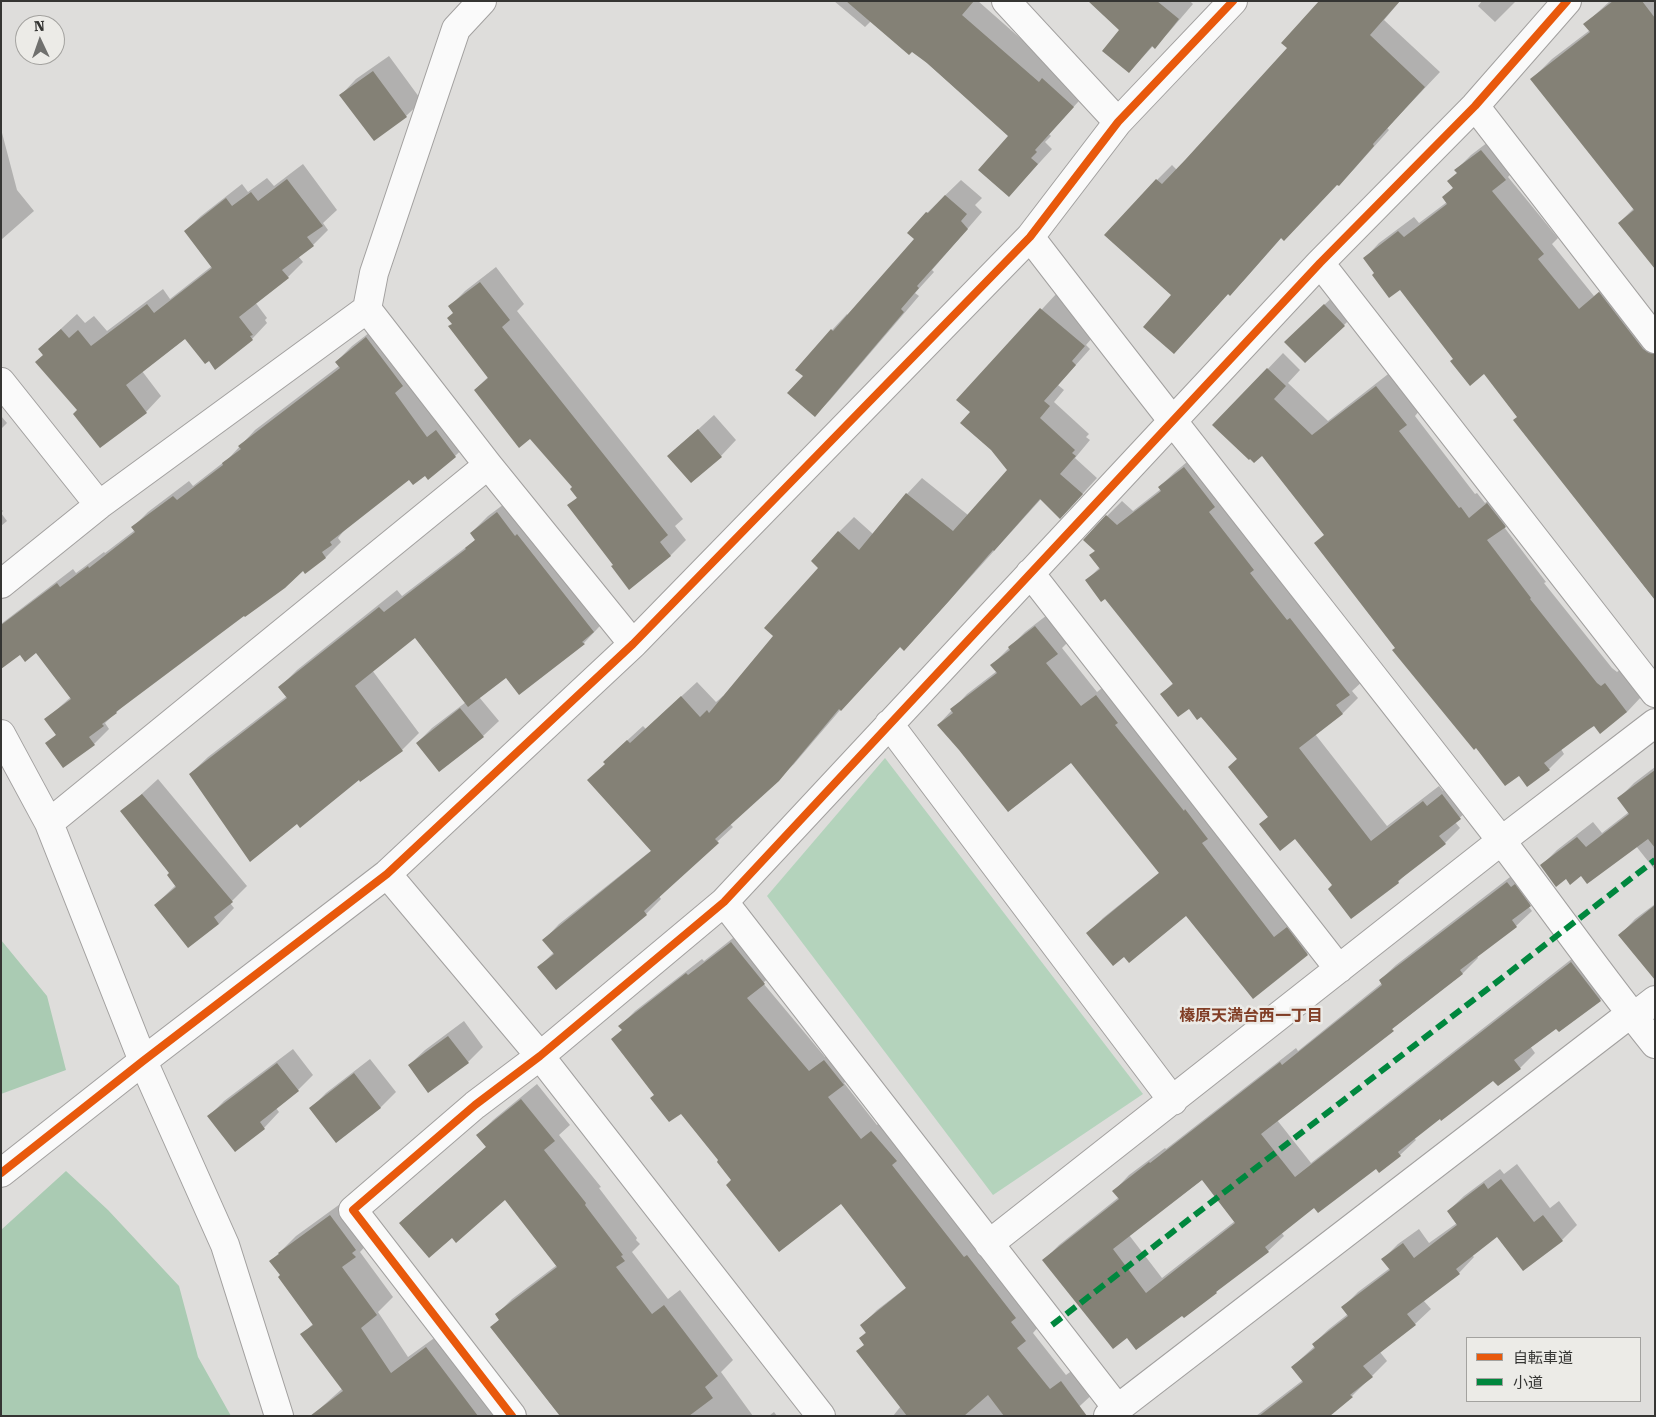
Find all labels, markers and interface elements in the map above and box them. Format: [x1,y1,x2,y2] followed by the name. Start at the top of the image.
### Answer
[15,15,65,65] north arrow
[33,18,45,34] text: N
[1179,1006,1323,1026] district label: 榛原天満台西一丁目
[1466,1337,1641,1402] legend
[1513,1349,1573,1367] text: 自転車道
[1513,1374,1543,1392] text: 小道

